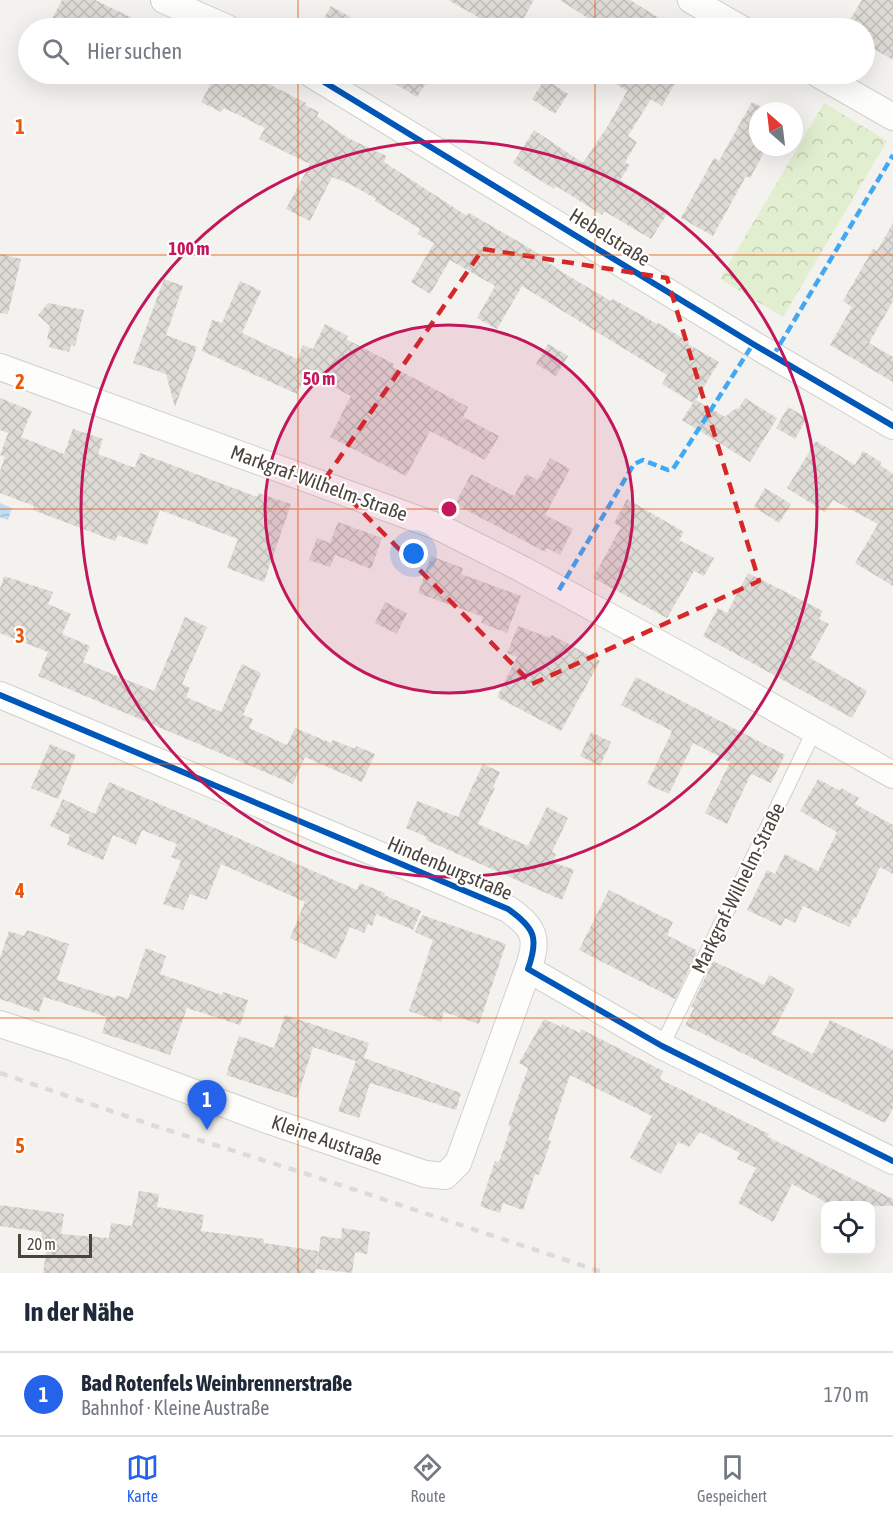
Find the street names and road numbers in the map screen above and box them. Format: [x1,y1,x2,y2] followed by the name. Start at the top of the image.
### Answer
[566,203,655,270] street label: Hebelstraße
[228,440,411,525] street label: Markgraf-Wilhelm-Straße
[686,799,789,977] street label: Markgraf-Wilhelm-Straße
[384,831,516,904] street label: Hindenburgstraße
[269,1110,386,1169] street label: Kleine Austraße

